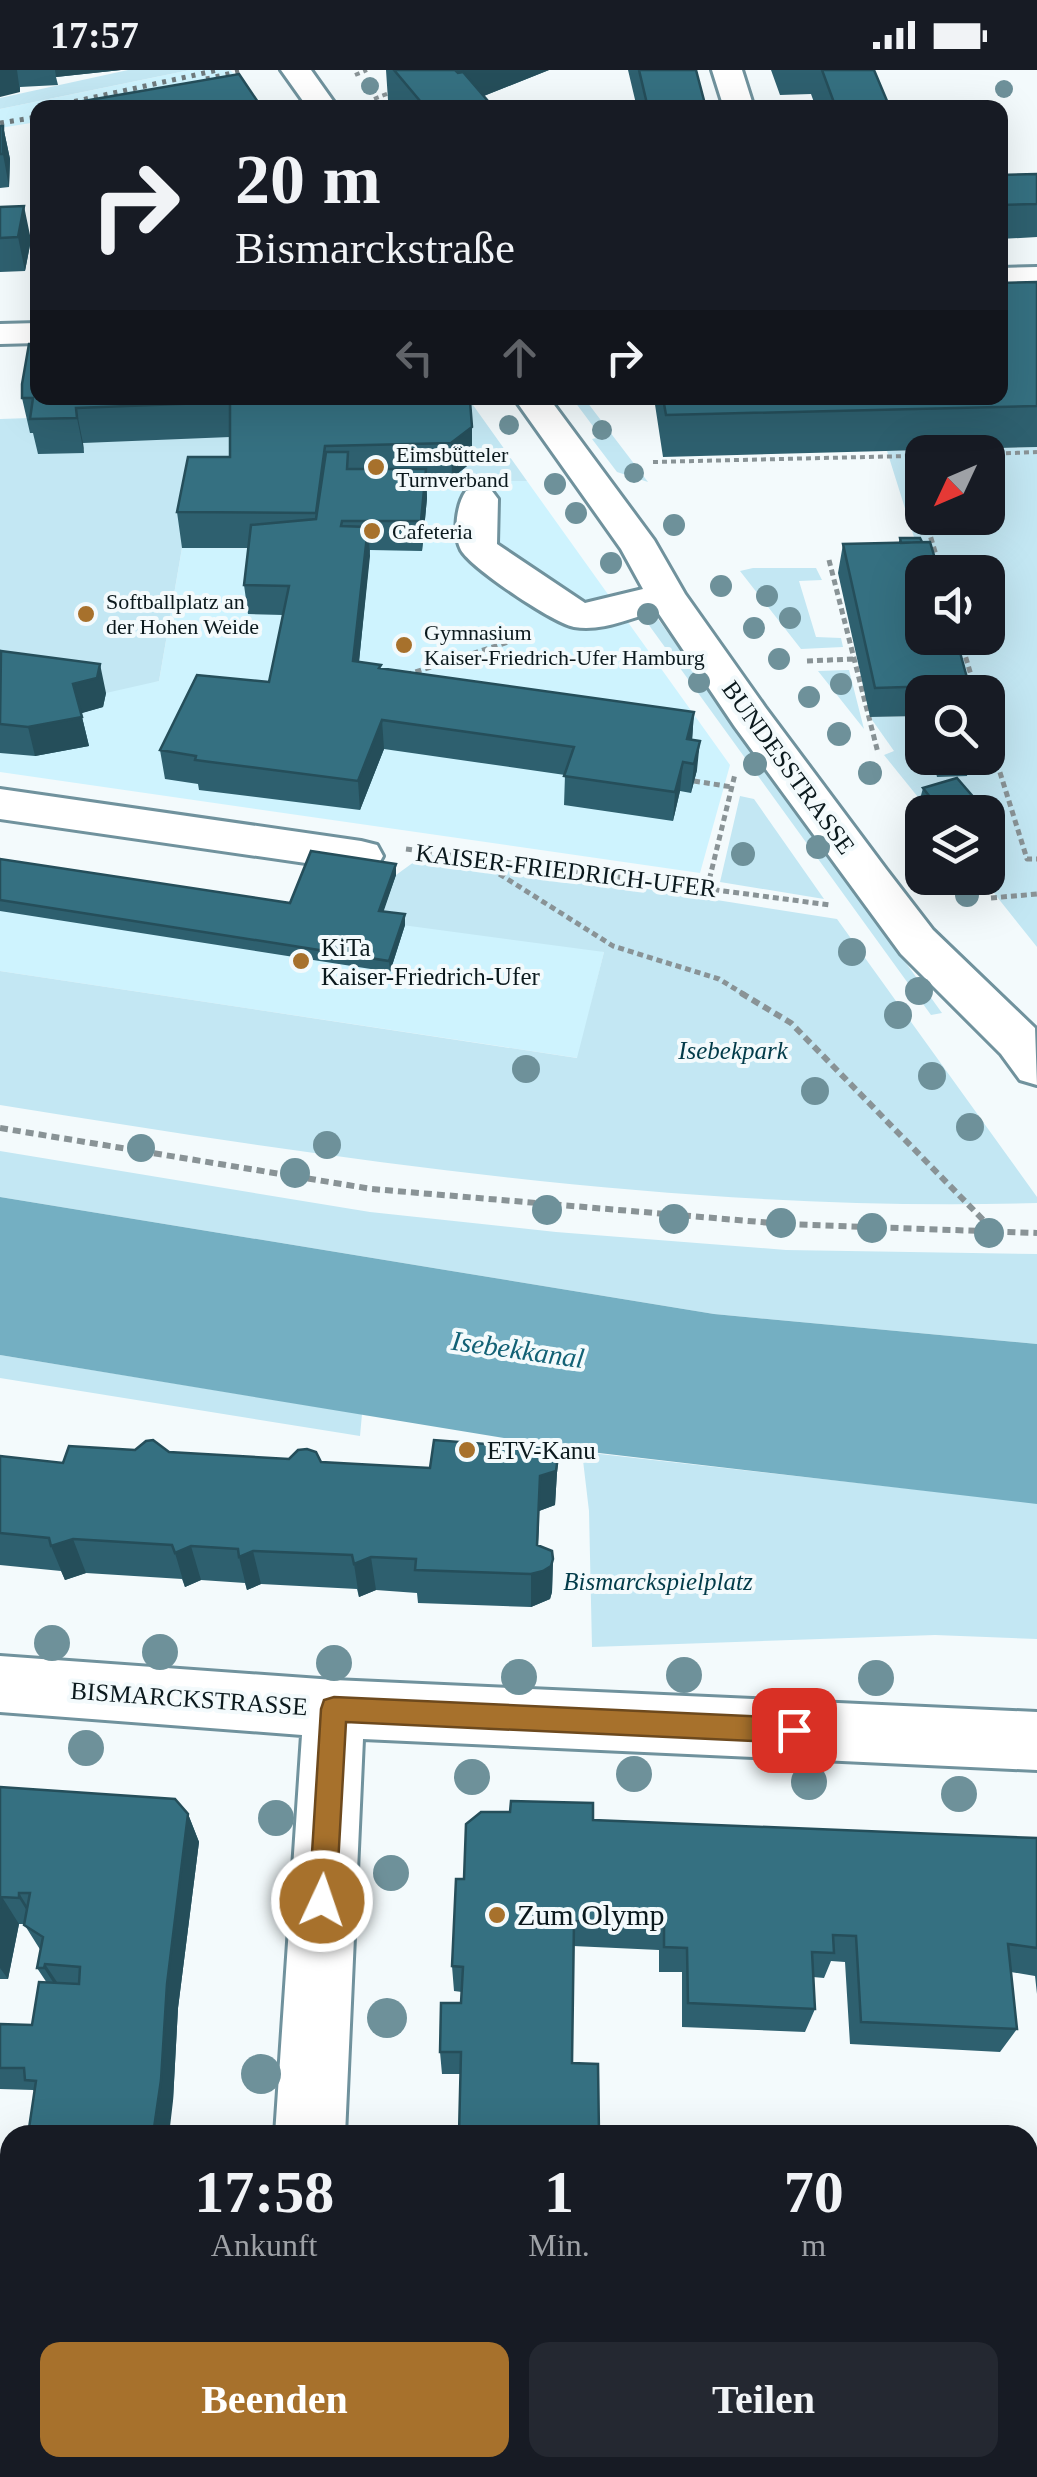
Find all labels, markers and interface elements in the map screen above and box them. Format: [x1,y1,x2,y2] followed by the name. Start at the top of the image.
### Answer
[50,14,139,56] text: 17:57
[70,140,200,270] icon: right
[235,141,381,218] text: 20 m
[235,223,515,273] text: Bismarckstraße
[387,330,442,385] icon: left
[492,330,547,385] icon: ahead
[597,330,652,385] icon: right
[905,435,1005,535] north arrow
[905,435,1005,895] map controls
[396,442,509,492] place label: Eimsbütteler Turnverband
[365,456,387,478] marker: Eimsbütteler Turnverband
[392,519,473,544] place label: Cafeteria
[361,520,383,542] marker: Cafeteria
[905,555,1005,655] button: sound
[106,589,259,639] place label: Softballplatz an der Hohen Weide
[75,603,97,625] marker: Softballplatz an der Hohen Weide
[424,620,705,670] place label: Gymnasium Kaiser-Friedrich-Ufer Hamburg
[393,634,415,656] marker: Gymnasium Kaiser-Friedrich-Ufer Hamburg
[905,675,1005,775] button: search
[717,676,860,859] street label: BUNDESSTRASSE
[905,795,1005,895] button: layers
[414,839,718,902] street label: KAISER-FRIEDRICH-UFER
[321,934,541,990] place label: KiTa Kaiser-Friedrich-Ufer
[290,950,312,972] marker: KiTa Kaiser-Friedrich-Ufer
[677,1037,789,1064] park label: Isebekpark
[449,1325,587,1374] water label: Isebekkanal
[487,1437,596,1464] place label: ETV-Kanu
[456,1439,478,1461] marker: ETV-Kanu
[563,1568,753,1595] park label: Bismarckspielplatz
[70,1677,308,1720] street label: BISMARCKSTRASSE
[752,1688,837,1773] pin
[767,1703,822,1758] icon: arrive
[270,1849,374,1953] position arrow
[517,1898,665,1931] place label: Zum Olymp
[486,1904,508,1926] marker: Zum Olymp
[194,2159,334,2225] text: 17:58
[544,2159,574,2225] text: 1
[784,2159,844,2225] text: 70
[211,2227,317,2263] text: Ankunft
[528,2227,590,2263] text: Min.
[801,2227,826,2263] text: m
[40,2342,509,2457] button: Beenden
[529,2342,998,2457] button: Teilen

